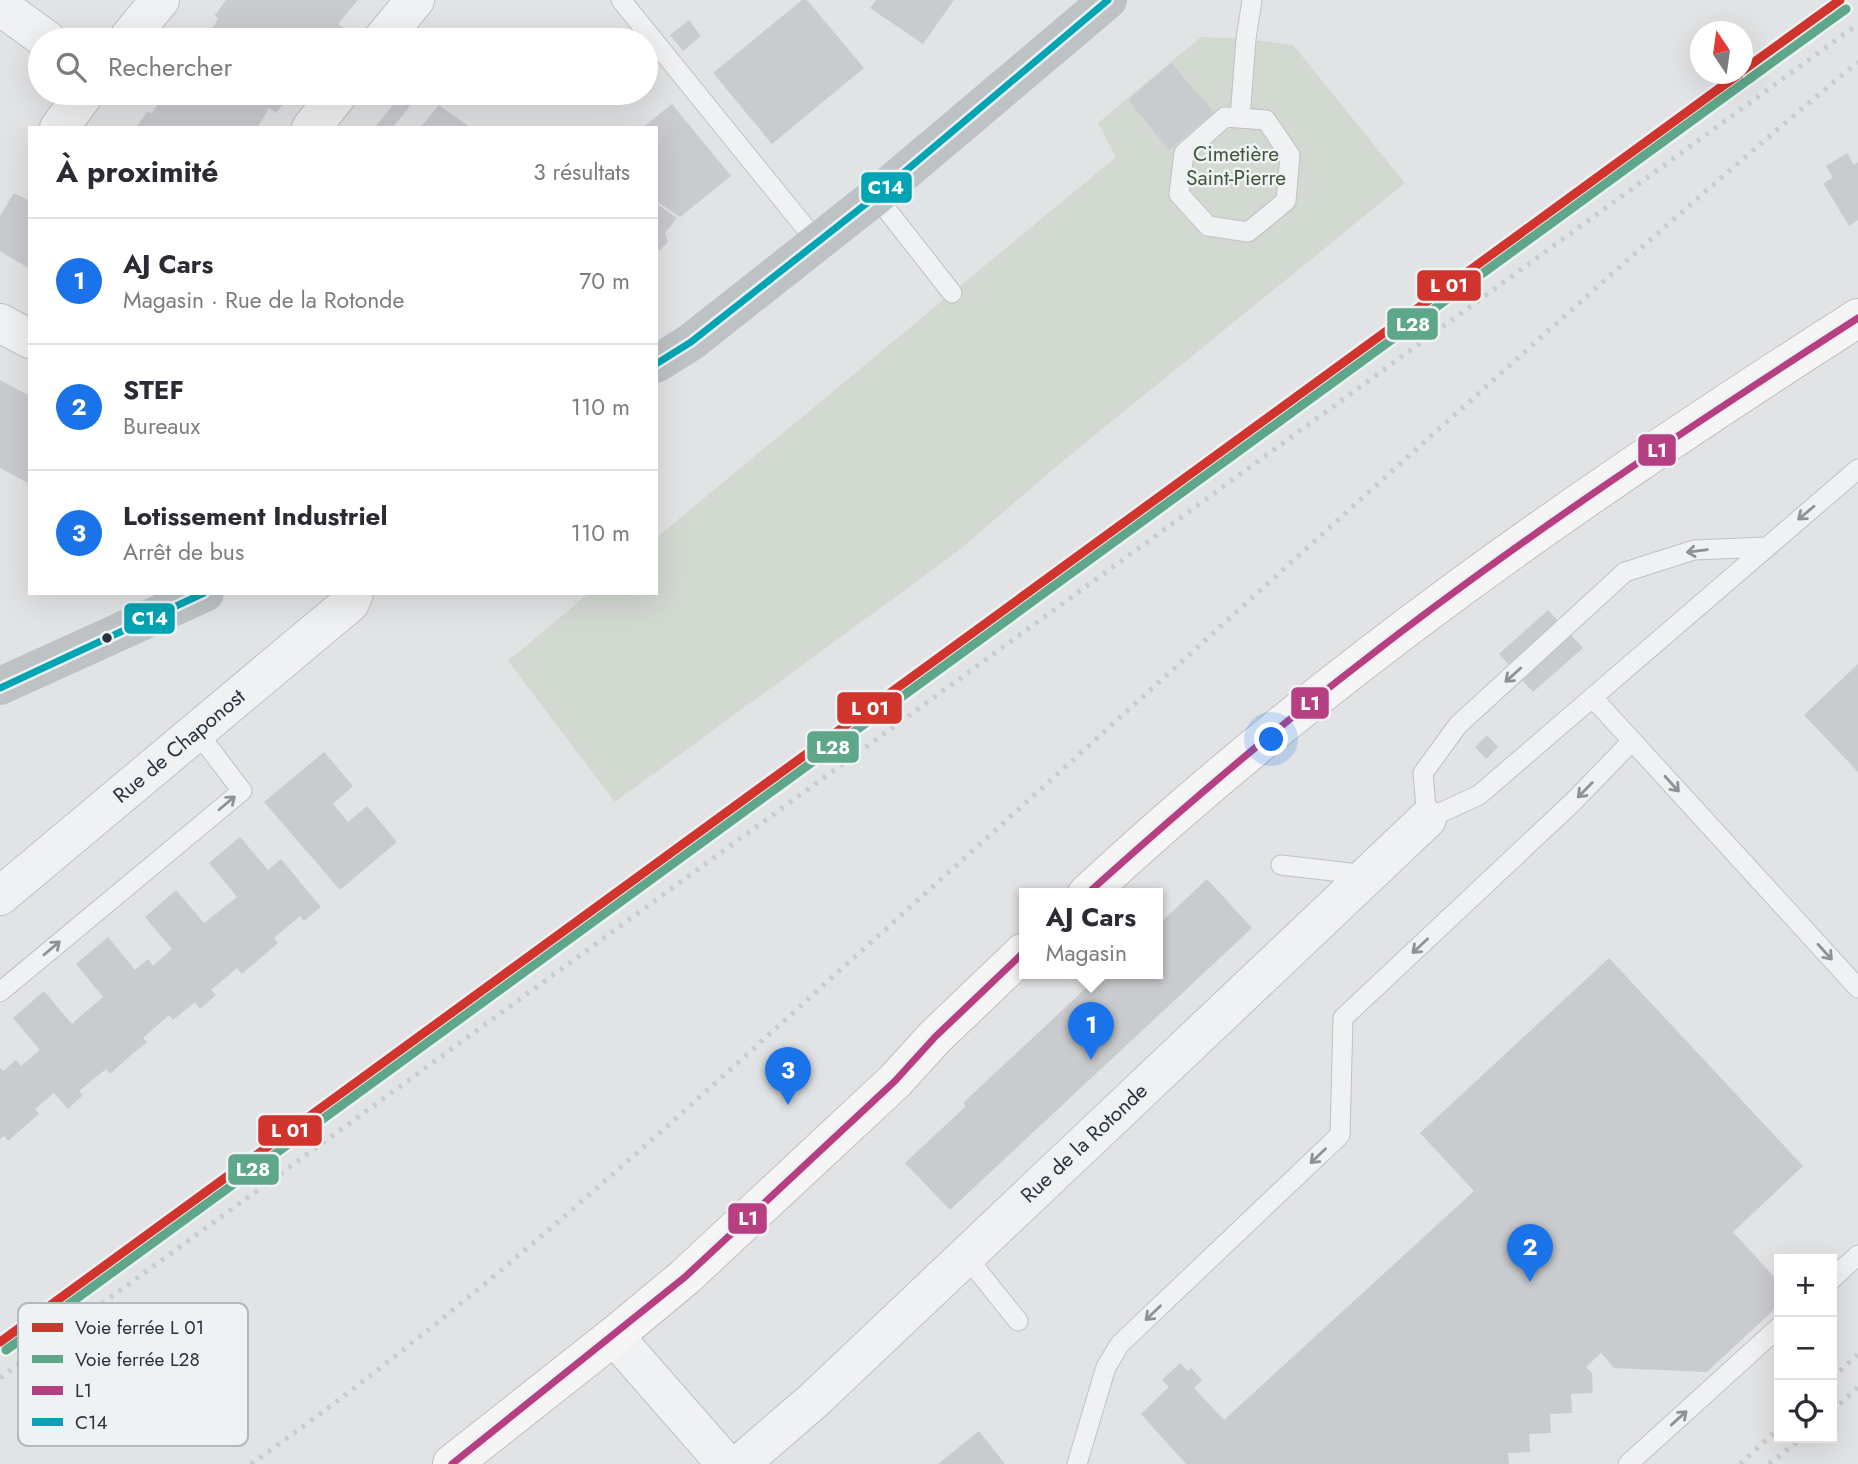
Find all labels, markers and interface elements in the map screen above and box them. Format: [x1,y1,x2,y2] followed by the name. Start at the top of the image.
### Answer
[1690,21,1753,84] north arrow
[28,28,658,105] search box
[52,48,90,86] icon: search
[108,48,232,86] text: Rechercher
[1186,139,1286,193] park label: Cimetière Saint-Pierre
[56,150,219,193] text: À proximité
[533,155,630,189] text: 3 résultats
[860,171,913,204] line badge: C14
[868,174,904,201] text: C14
[123,245,213,283] text: AJ Cars
[73,264,85,298] text: 1
[579,264,630,298] text: 70 m
[1416,269,1482,302] line badge: L 01
[1430,272,1468,299] text: L 01
[123,283,404,317] text: Magasin · Rue de la Rotonde
[1386,307,1439,341] line badge: L28
[1396,311,1430,338] text: L28
[123,371,184,409] text: STEF
[71,390,87,424] text: 2
[571,390,630,424] text: 110 m
[123,409,200,443] text: Bureaux
[1637,433,1677,467] line badge: L1
[1647,437,1667,464] text: L1
[123,497,388,535] text: Lotissement Industriel
[1797,505,1815,521] one-way arrow
[72,516,86,550] text: 3
[571,516,630,550] text: 110 m
[123,535,244,569] text: Arrêt de bus
[1686,545,1709,558] one-way arrow
[123,602,176,635] line badge: C14
[132,605,168,632] text: C14
[100,631,114,645] unlabelled marker
[1504,667,1522,683] one-way arrow
[107,682,251,810] street label: Rue de Chaponost
[1290,686,1330,720] line badge: L1
[1300,690,1320,717] text: L1
[836,691,903,725] line badge: L 01
[851,695,889,722] text: L 01
[1254,722,1288,756] your location
[806,730,860,764] line badge: L28
[816,734,850,761] text: L28
[1663,775,1680,792] one-way arrow
[1576,781,1593,798] one-way arrow
[218,795,236,811] one-way arrow
[1019,888,1163,979] popup
[1046,898,1136,936] text: AJ Cars
[1046,936,1127,970] text: Magasin
[1411,938,1428,955] one-way arrow
[43,941,61,956] one-way arrow
[1817,943,1834,960] one-way arrow
[1068,1002,1114,1060] pin: 1
[765,1047,811,1105] pin: 3
[1014,1076,1154,1210] street label: Rue de la Rotonde
[257,1114,323,1147] line badge: L 01
[271,1117,309,1144] text: L 01
[1310,1148,1327,1165] one-way arrow
[227,1153,280,1186] line badge: L28
[236,1156,270,1183] text: L28
[727,1202,768,1235] line badge: L1
[738,1205,758,1232] text: L1
[1507,1224,1553,1282] pin: 2
[1774,1254,1837,1443] map controls
[1774,1254,1837,1317] button: +
[18,1303,248,1446] legend
[1145,1305,1162,1322] one-way arrow
[75,1314,204,1341] text: Voie ferrée L 01
[1774,1317,1837,1380] button: −
[75,1346,200,1373] text: Voie ferrée L28
[75,1377,92,1404] text: L1
[1774,1380,1837,1443] button: locate
[75,1409,108,1436] text: C14
[1670,1410,1688,1426] one-way arrow

